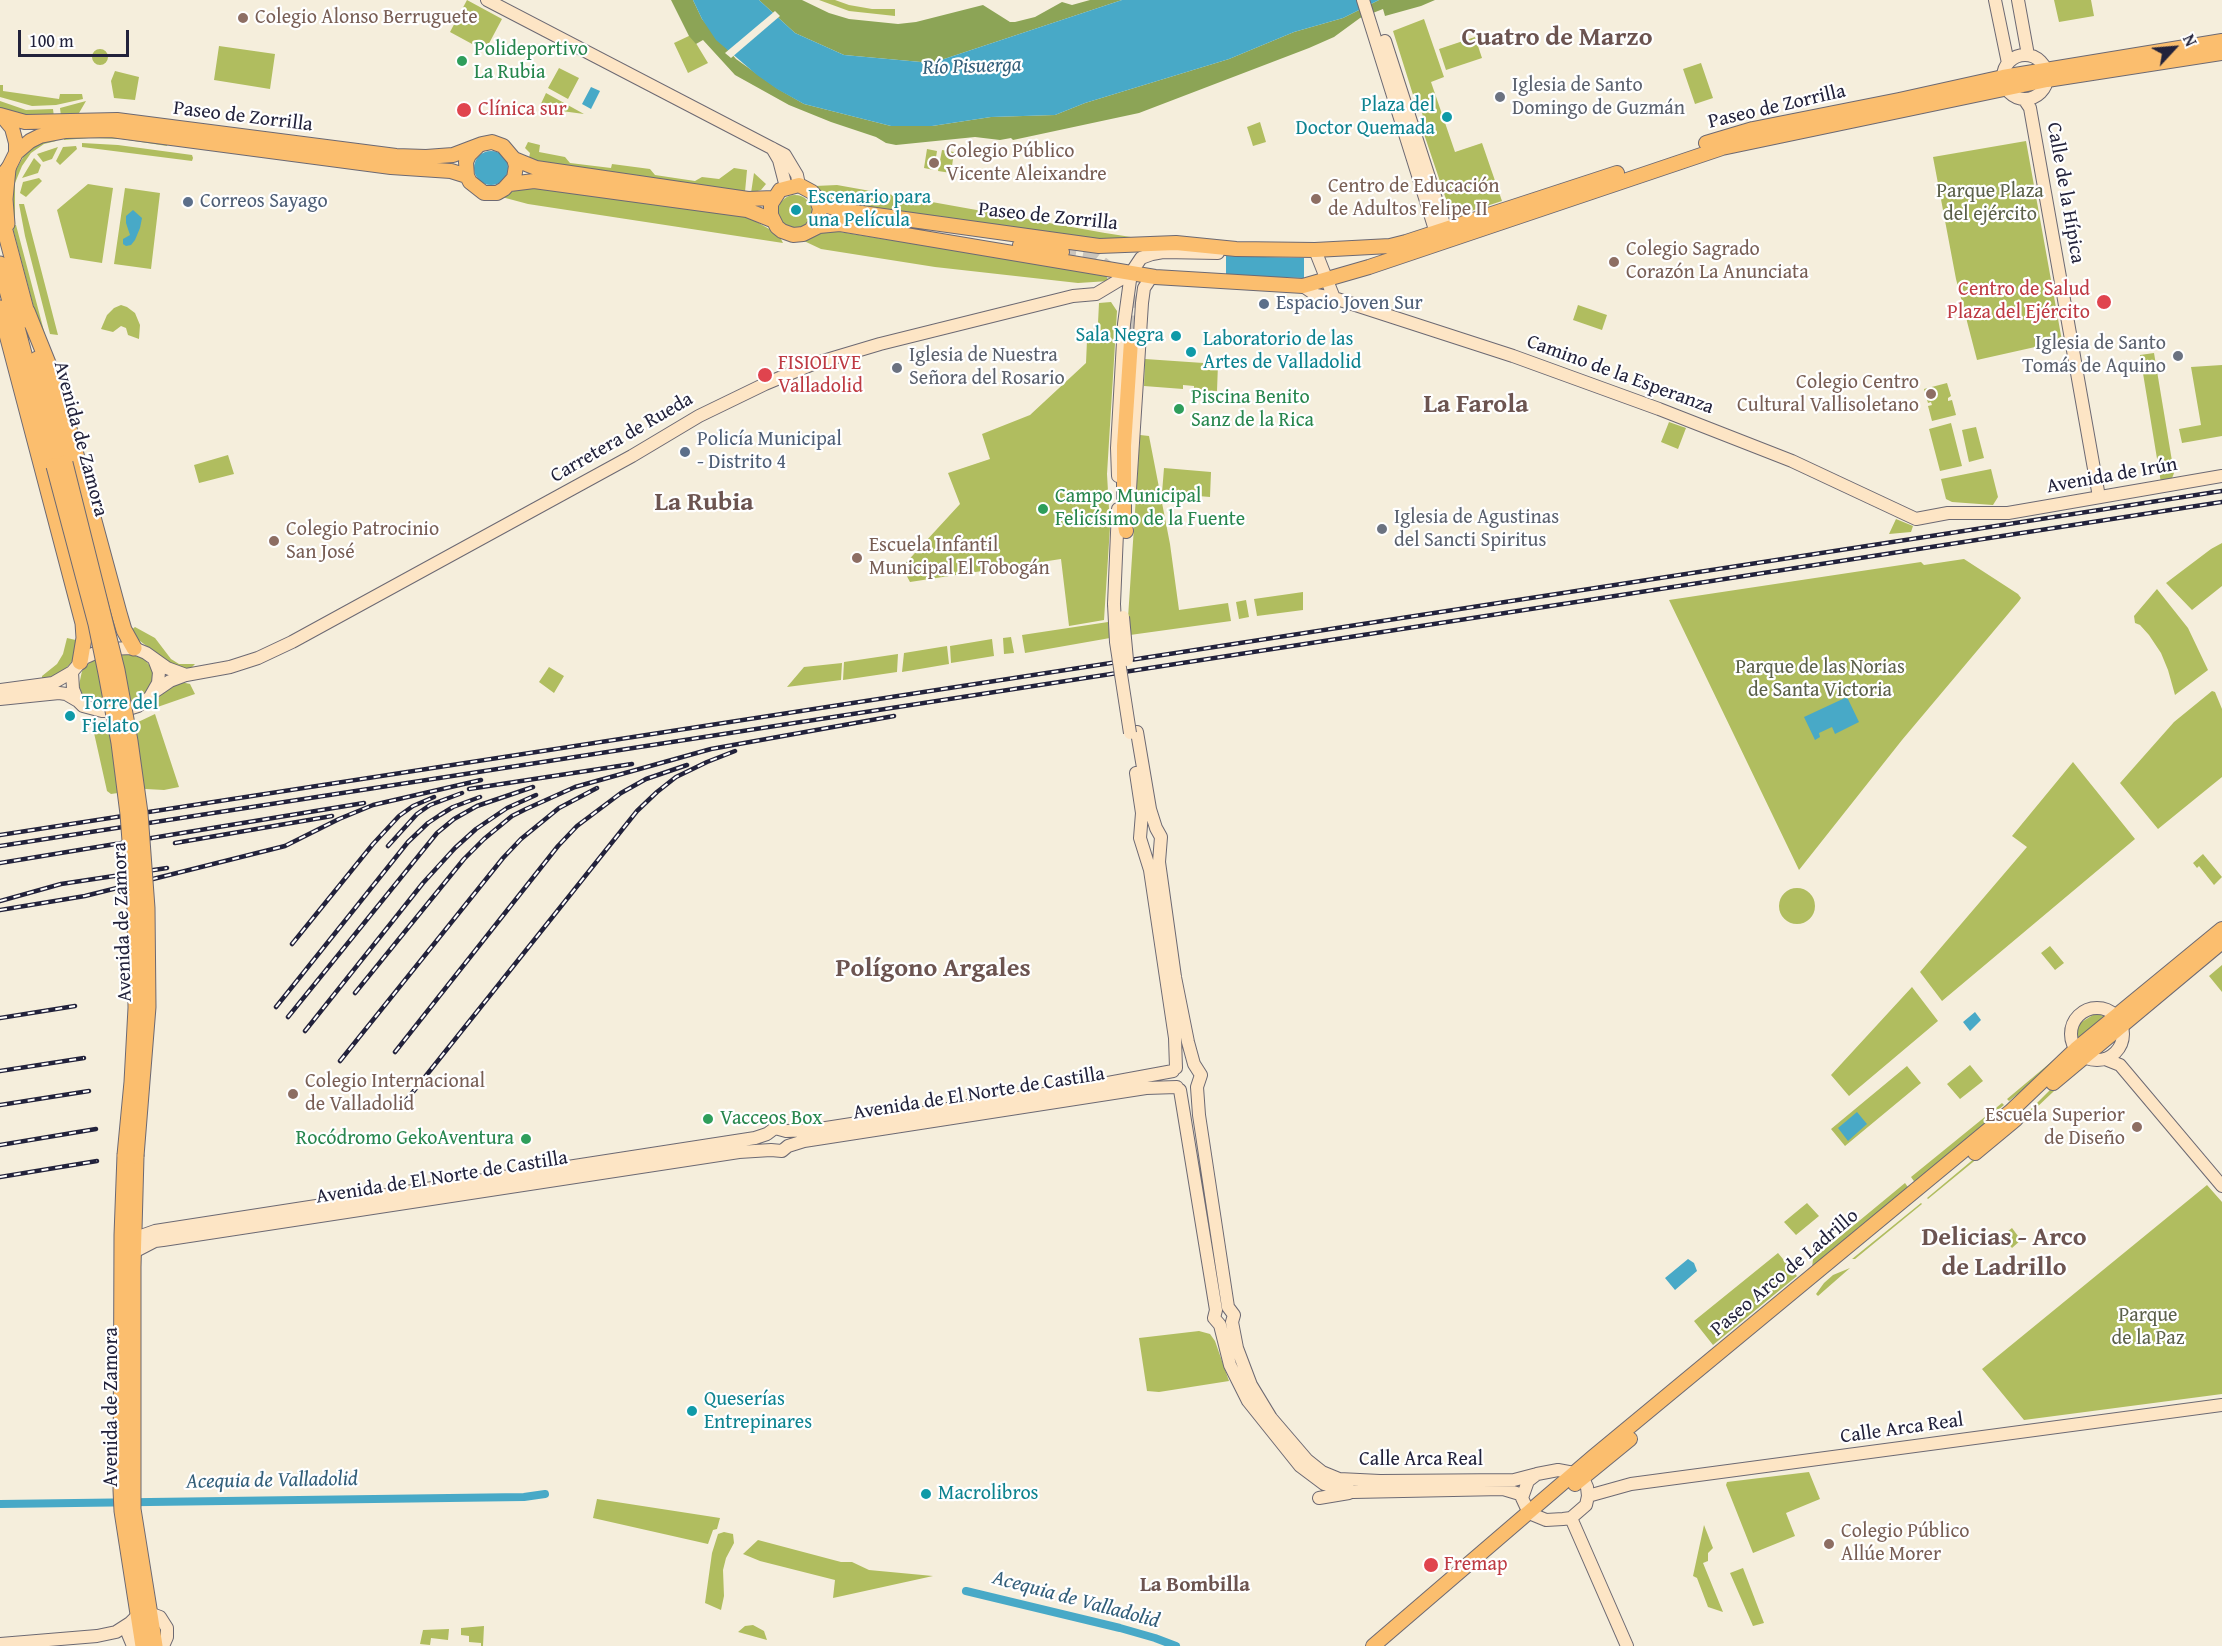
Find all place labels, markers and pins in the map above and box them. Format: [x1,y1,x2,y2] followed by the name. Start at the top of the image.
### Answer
[255,6,478,30] place label: Colegio Alonso Berruguete
[236,11,250,25] marker: Colegio Alonso Berruguete
[474,38,588,85] place label: Polideportivo La Rubia
[455,54,469,68] marker: Polideportivo La Rubia
[1512,74,1685,121] place label: Iglesia de Santo Domingo de Guzmán
[1493,90,1507,104] marker: Iglesia de Santo Domingo de Guzmán
[1296,94,1435,141] place label: Plaza del Doctor Quemada
[478,98,567,122] place label: Clínica sur
[455,101,473,119] marker: Clínica sur
[1440,110,1454,124] marker: Plaza del Doctor Quemada
[946,140,1107,187] place label: Colegio Público Vicente Aleixandre
[927,156,941,170] marker: Colegio Público Vicente Aleixandre
[1328,175,1499,222] place label: Centro de Educación de Adultos Felipe II
[808,186,931,233] place label: Escenario para una Película
[200,190,328,214] place label: Correos Sayago
[1309,192,1323,206] marker: Centro de Educación de Adultos Felipe II
[181,195,195,209] marker: Correos Sayago
[789,203,803,217] marker: Escenario para una Película
[1626,238,1809,285] place label: Colegio Sagrado Corazón La Anunciata
[1607,255,1621,269] marker: Colegio Sagrado Corazón La Anunciata
[1947,278,2090,325] place label: Centro de Salud Plaza del Ejército
[1276,292,1423,316] place label: Espacio Joven Sur
[2095,293,2113,311] marker: Centro de Salud Plaza del Ejército
[1257,297,1271,311] marker: Espacio Joven Sur
[1075,324,1164,348] place label: Sala Negra
[1203,328,1361,375] place label: Laboratorio de las Artes de Valladolid
[1169,329,1183,343] marker: Sala Negra
[2022,332,2166,379] place label: Iglesia de Santo Tomás de Aquino
[909,344,1065,391] place label: Iglesia de Nuestra Señora del Rosario
[1184,345,1198,359] marker: Laboratorio de las Artes de Valladolid
[2171,349,2185,363] marker: Iglesia de Santo Tomás de Aquino
[778,352,863,399] place label: FISIOLIVE Valladolid
[890,361,904,375] marker: Iglesia de Nuestra Señora del Rosario
[756,366,774,384] marker: FISIOLIVE Valladolid
[1737,371,1919,418] place label: Colegio Centro Cultural Vallisoletano
[1191,386,1314,433] place label: Piscina Benito Sanz de la Rica
[1924,387,1938,401] marker: Colegio Centro Cultural Vallisoletano
[1172,402,1186,416] marker: Piscina Benito Sanz de la Rica
[697,428,842,475] place label: Policía Municipal - Distrito 4
[678,445,692,459] marker: Policía Municipal - Distrito 4
[1055,485,1245,532] place label: Campo Municipal Felicísimo de la Fuente
[1036,502,1050,516] marker: Campo Municipal Felicísimo de la Fuente
[1394,506,1559,553] place label: Iglesia de Agustinas del Sancti Spiritus
[286,518,439,565] place label: Colegio Patrocinio San José
[1375,522,1389,536] marker: Iglesia de Agustinas del Sancti Spiritus
[267,534,281,548] marker: Colegio Patrocinio San José
[869,534,1050,581] place label: Escuela Infantil Municipal El Tobogán
[850,551,864,565] marker: Escuela Infantil Municipal El Tobogán
[82,692,158,739] place label: Torre del Fielato
[63,709,77,723] marker: Torre del Fielato
[305,1070,485,1117] place label: Colegio Internacional de Valladolid
[286,1087,300,1101] marker: Colegio Internacional de Valladolid
[1985,1104,2125,1151] place label: Escuela Superior de Diseño
[720,1107,822,1131] place label: Vacceos Box
[701,1112,715,1126] marker: Vacceos Box
[2130,1120,2144,1134] marker: Escuela Superior de Diseño
[296,1127,514,1151] place label: Rocódromo GekoAventura
[519,1132,533,1146] marker: Rocódromo GekoAventura
[704,1388,812,1435] place label: Queserías Entrepinares
[685,1404,699,1418] marker: Queserías Entrepinares
[938,1482,1039,1506] place label: Macrolibros
[919,1487,933,1501] marker: Macrolibros
[1841,1520,1969,1567] place label: Colegio Público Allúe Morer
[1822,1537,1836,1551] marker: Colegio Público Allúe Morer
[1444,1553,1508,1577] place label: Fremap
[1422,1556,1440,1574] marker: Fremap

